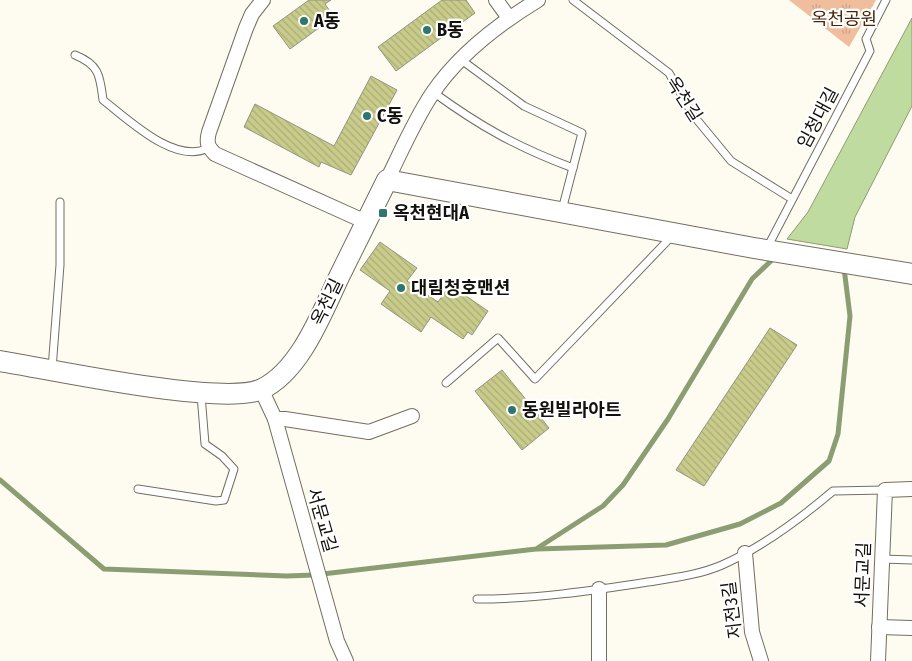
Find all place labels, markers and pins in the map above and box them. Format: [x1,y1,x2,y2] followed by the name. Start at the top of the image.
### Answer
[313,10,340,32] place label: A동
[298,15,310,27] marker: A동
[437,19,464,41] place label: B동
[421,24,433,36] marker: B동
[377,105,403,127] place label: C동
[361,110,373,122] marker: C동
[393,202,469,224] place label: 옥천현대A
[377,207,389,219] marker: 옥천현대A
[411,277,510,299] place label: 대림청호맨션
[395,282,407,294] marker: 대림청호맨션
[522,399,621,421] place label: 동원빌라아트
[506,404,518,416] marker: 동원빌라아트

